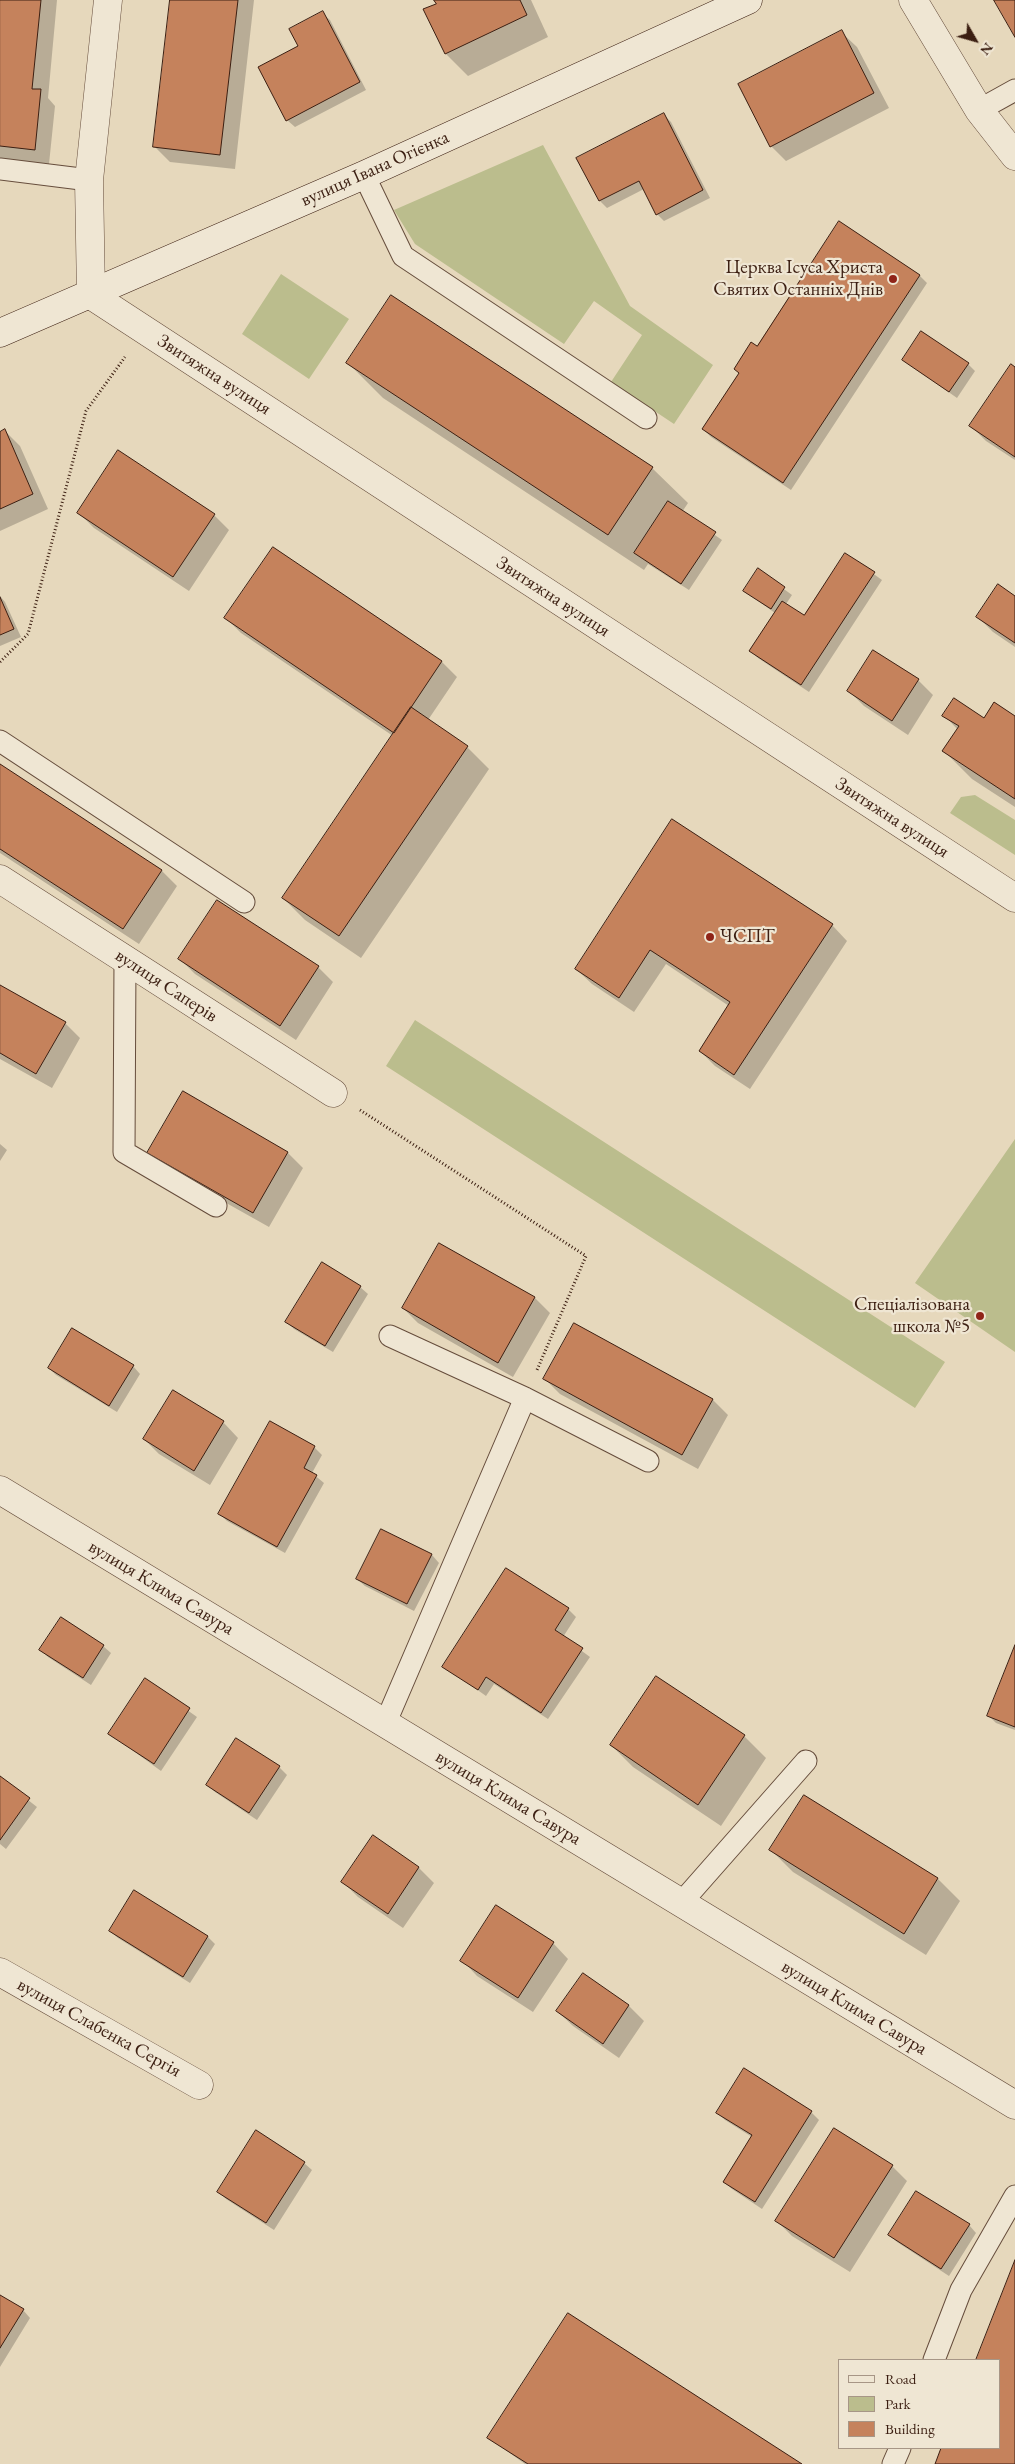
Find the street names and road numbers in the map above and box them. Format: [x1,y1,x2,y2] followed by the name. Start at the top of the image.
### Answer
[297,126,453,212] street label: вулиця Івана Огієнка
[153,330,275,420] street label: Звитяжна вулиця
[492,552,614,642] street label: Звитяжна вулиця
[831,773,953,863] street label: Звитяжна вулиця
[111,944,221,1028] street label: вулиця Саперів
[84,1535,238,1641] street label: вулиця Клима Савура
[431,1745,585,1851] street label: вулиця Клима Савура
[777,1955,931,2061] street label: вулиця Клима Савура
[13,1973,185,2083] street label: вулиця Слабенка Сергія

